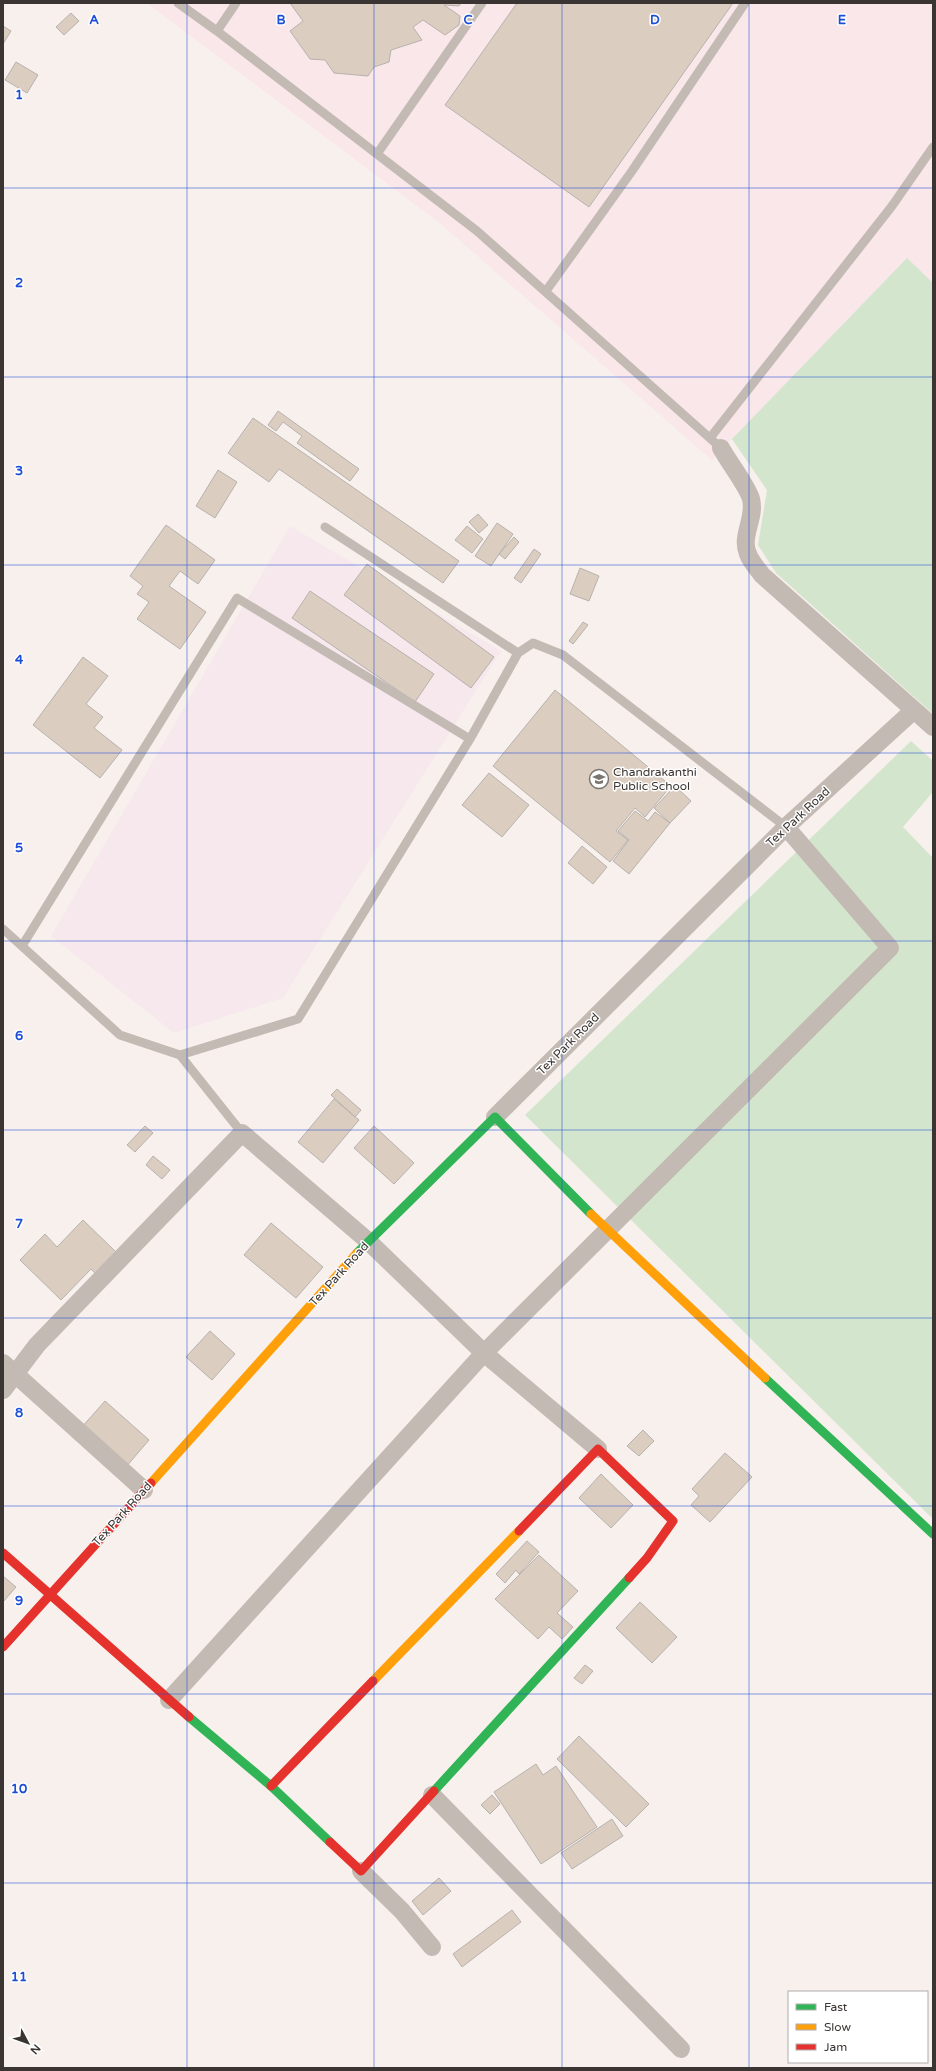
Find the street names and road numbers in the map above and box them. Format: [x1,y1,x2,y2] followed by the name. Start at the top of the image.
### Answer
[763,784,833,850] street label: Tex Park Road
[534,1010,602,1078] street label: Tex Park Road
[306,1239,372,1309] street label: Tex Park Road
[89,1479,155,1549] street label: Tex Park Road

